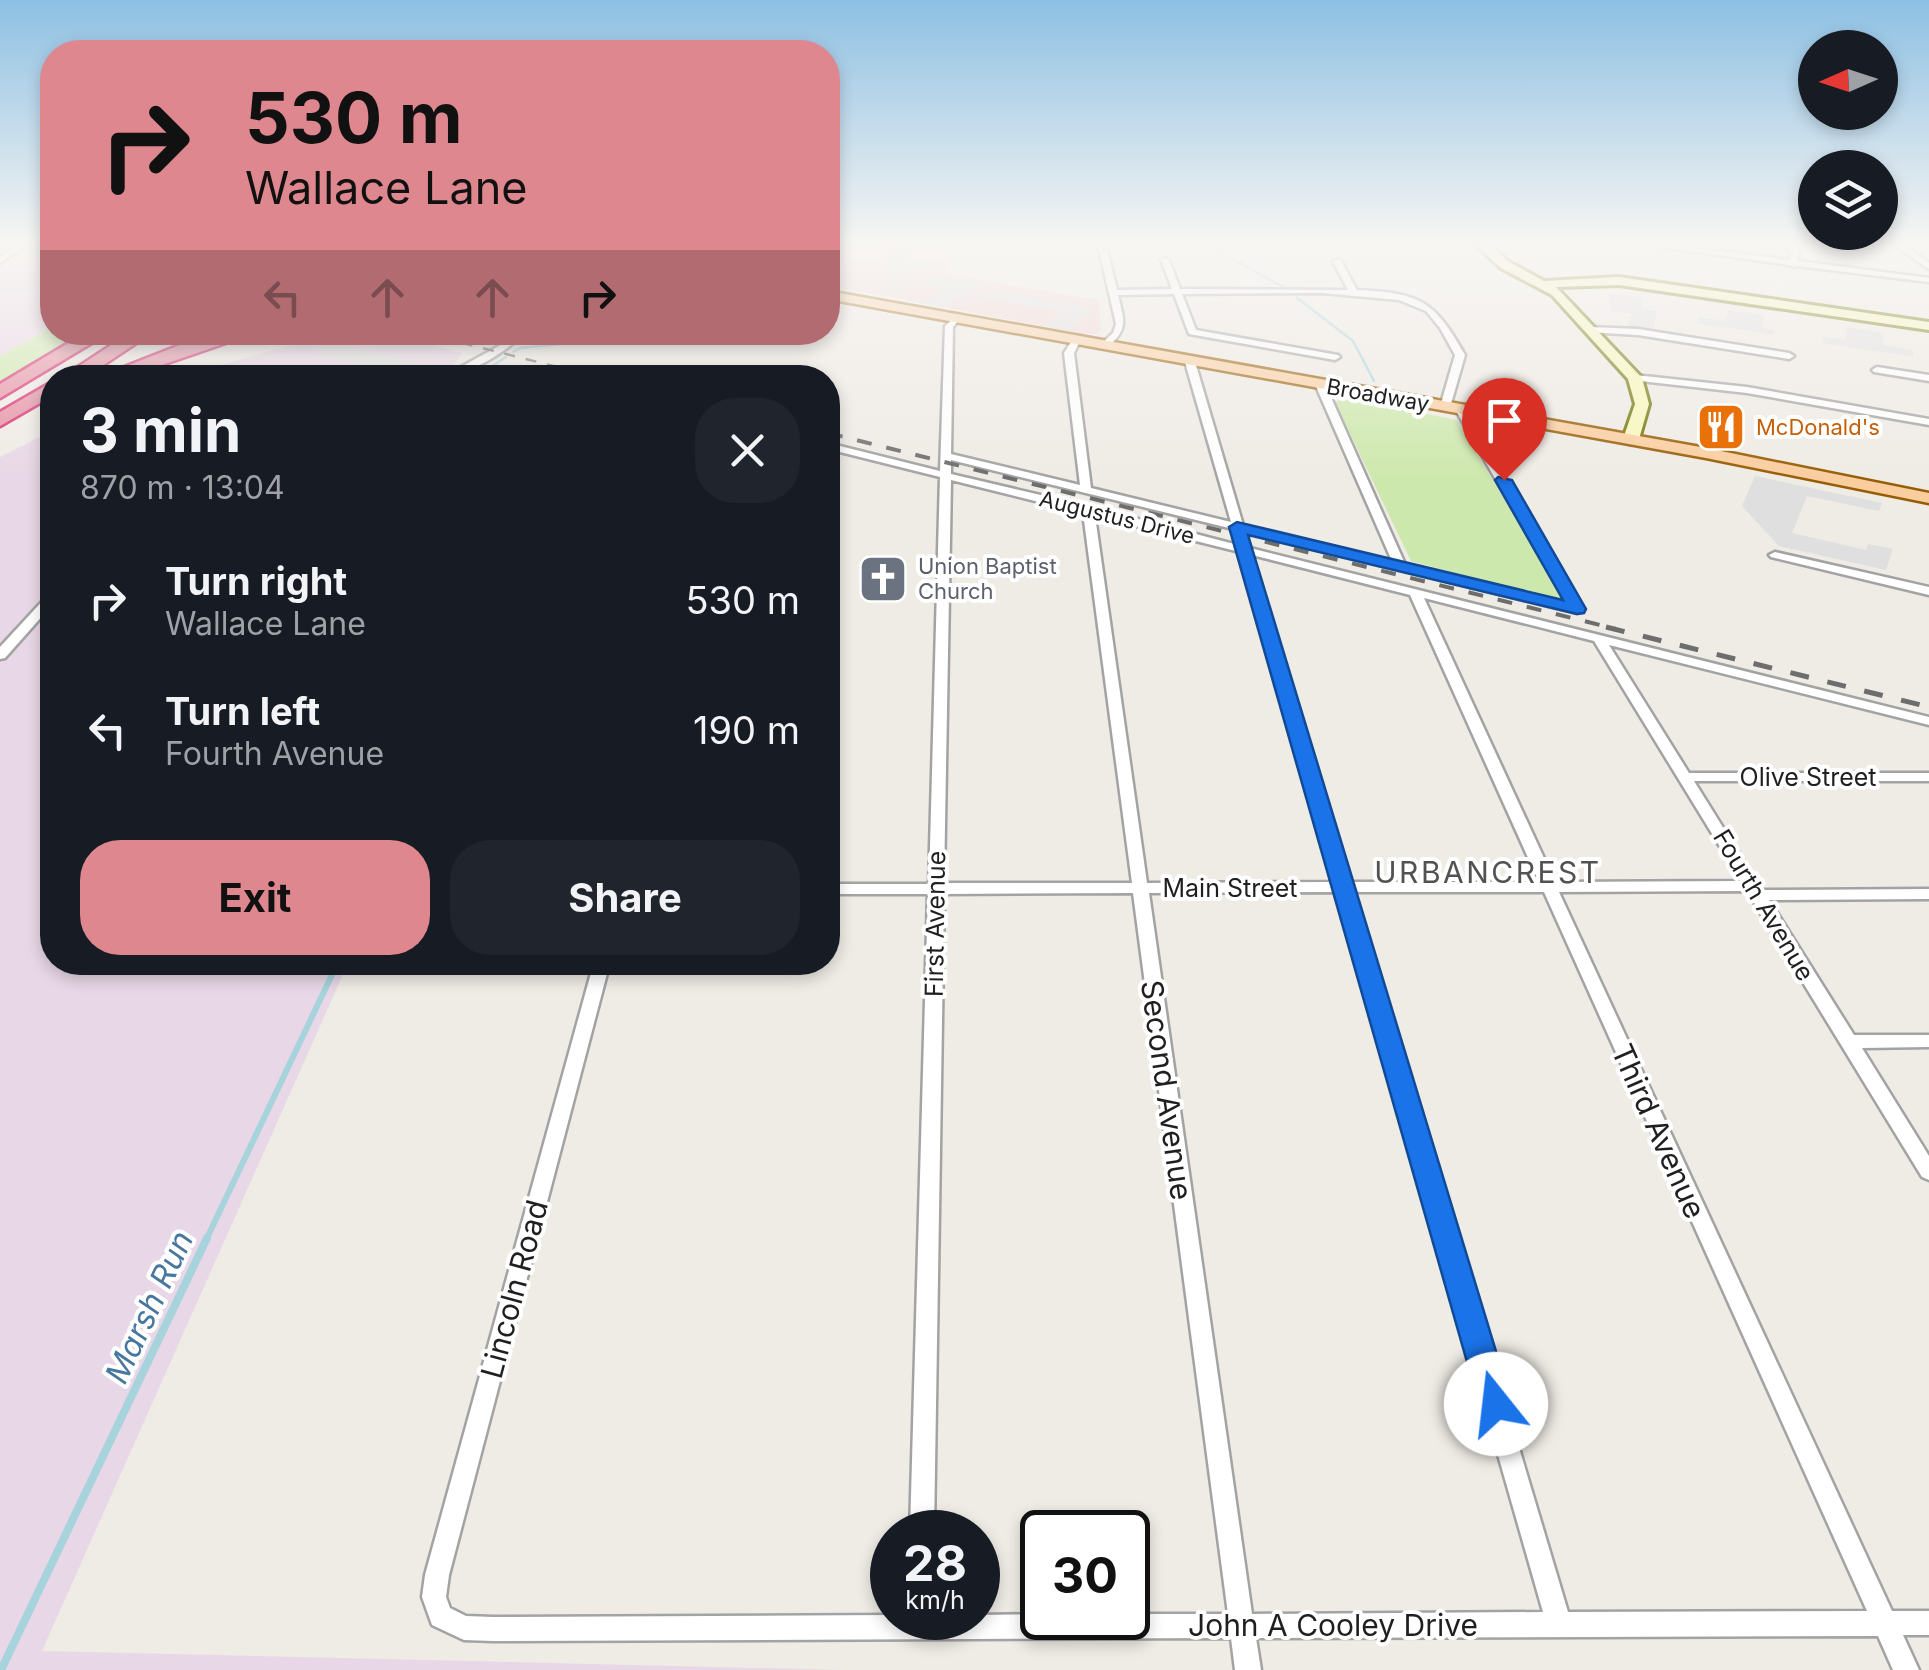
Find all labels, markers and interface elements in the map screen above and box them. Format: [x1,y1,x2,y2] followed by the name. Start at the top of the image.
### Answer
[1798,30,1898,130] north arrow
[1798,30,1898,250] map controls
[245,75,463,160] text: 530 m
[80,80,210,210] icon: right
[1798,150,1898,250] button: layers
[245,160,528,215] text: Wallace Lane
[255,270,310,325] icon: left
[360,270,415,325] icon: ahead
[465,270,520,325] icon: ahead
[570,270,625,325] icon: right
[1325,373,1431,417] street label: Broadway
[1462,378,1547,481] pin
[1477,393,1532,448] icon: arrive
[80,394,241,466] text: 3 min
[695,398,800,503] button: close
[1695,401,1747,453] restaurant icon: McDonald's
[1756,414,1880,440] place label: McDonald's
[80,468,285,507] text: 870 m · 13:04
[1037,485,1197,549] street label: Augustus Drive
[857,553,909,605] church icon: Union Baptist Church
[918,553,1057,604] place label: Union Baptist Church
[165,558,347,604] text: Turn right
[80,573,135,628] icon: right
[685,577,800,623] text: 530 m
[165,604,366,643] text: Wallace Lane
[165,688,320,734] text: Turn left
[80,703,135,758] icon: left
[693,707,800,753] text: 190 m
[165,734,384,773] text: Fourth Avenue
[1740,762,1876,792] street label: Olive Street
[1707,824,1821,986] street label: Fourth Avenue
[80,840,430,955] button: Exit
[450,840,800,955] button: Share
[919,851,951,997] street label: First Avenue
[1374,854,1602,890] district label: URBANCREST
[1162,873,1298,903] street label: Main Street
[1134,978,1200,1202] street label: Second Avenue
[1604,1038,1714,1224] street label: Third Avenue
[473,1196,555,1382] street label: Lincoln Road
[97,1225,201,1389] water label: Marsh Run
[1444,1352,1548,1456] position arrow
[1020,1510,1150,1640] speed limit sign: 30
[903,1533,967,1593] text: 28
[905,1585,965,1615] text: km/h
[1188,1607,1478,1643] street label: John A Cooley Drive

